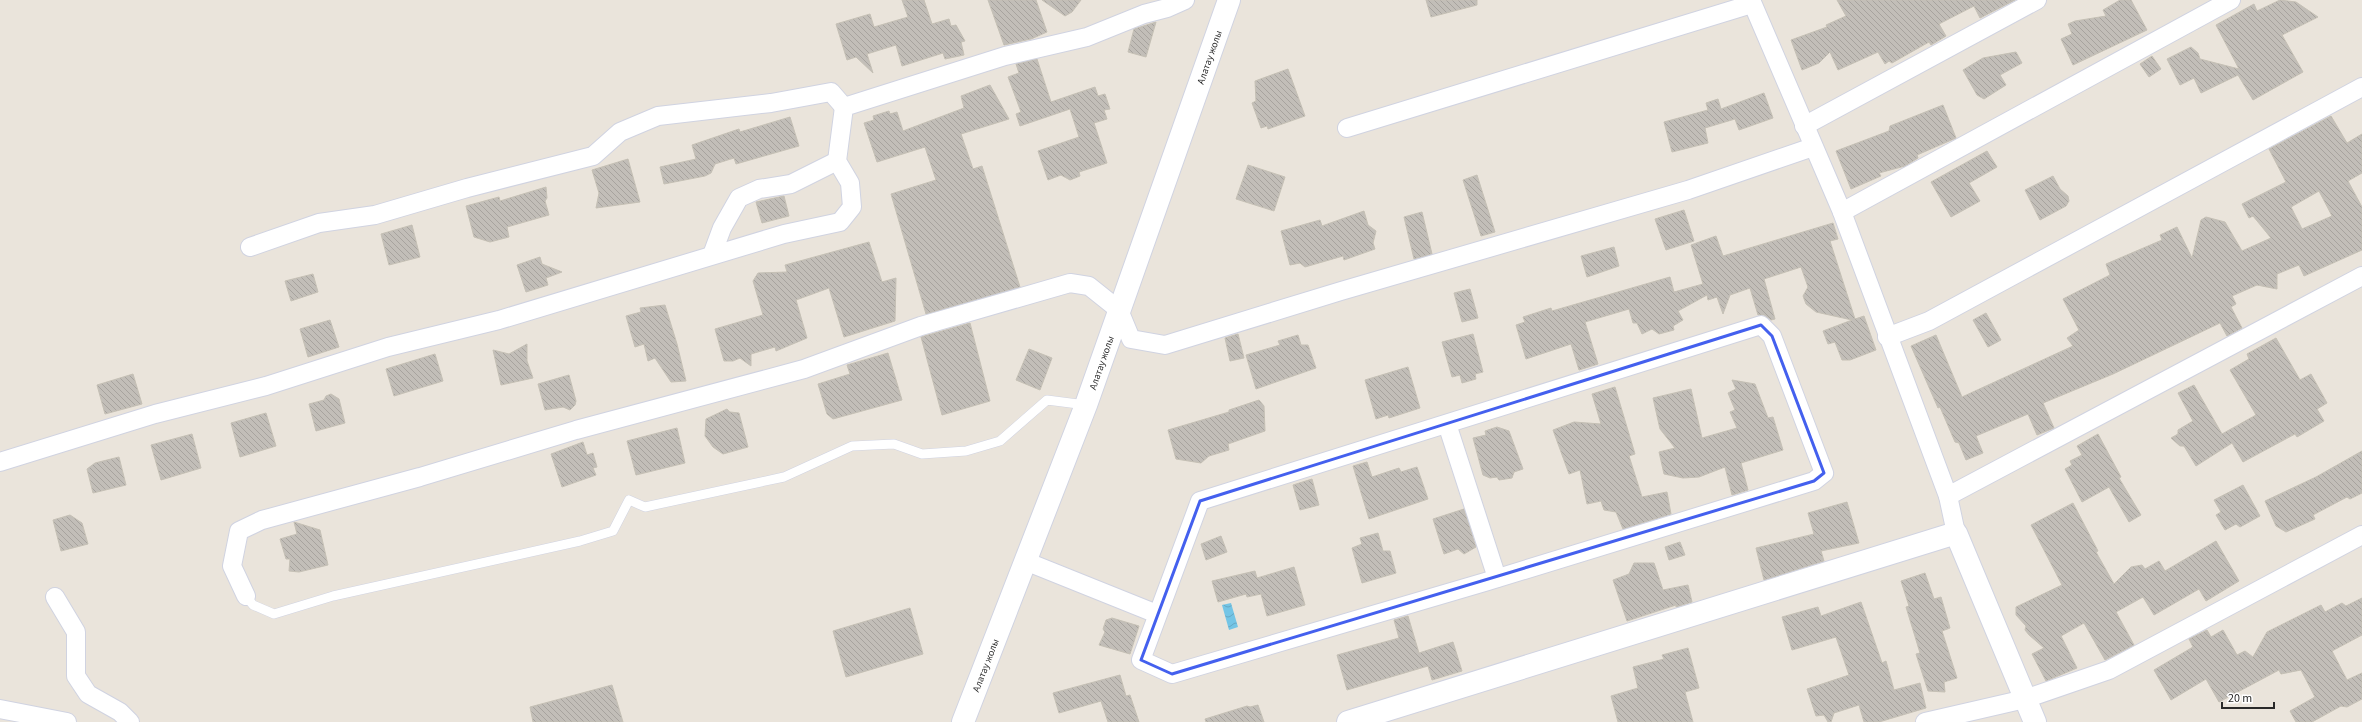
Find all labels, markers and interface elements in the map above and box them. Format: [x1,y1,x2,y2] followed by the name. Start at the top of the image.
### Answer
[1194,29,1226,86] street label: Алатау жолы
[1086,334,1118,392] street label: Алатау жолы
[969,637,1003,694] street label: Алатау жолы
[2222,684,2274,710] scale bar
[2228,690,2252,707] text: 20 m

